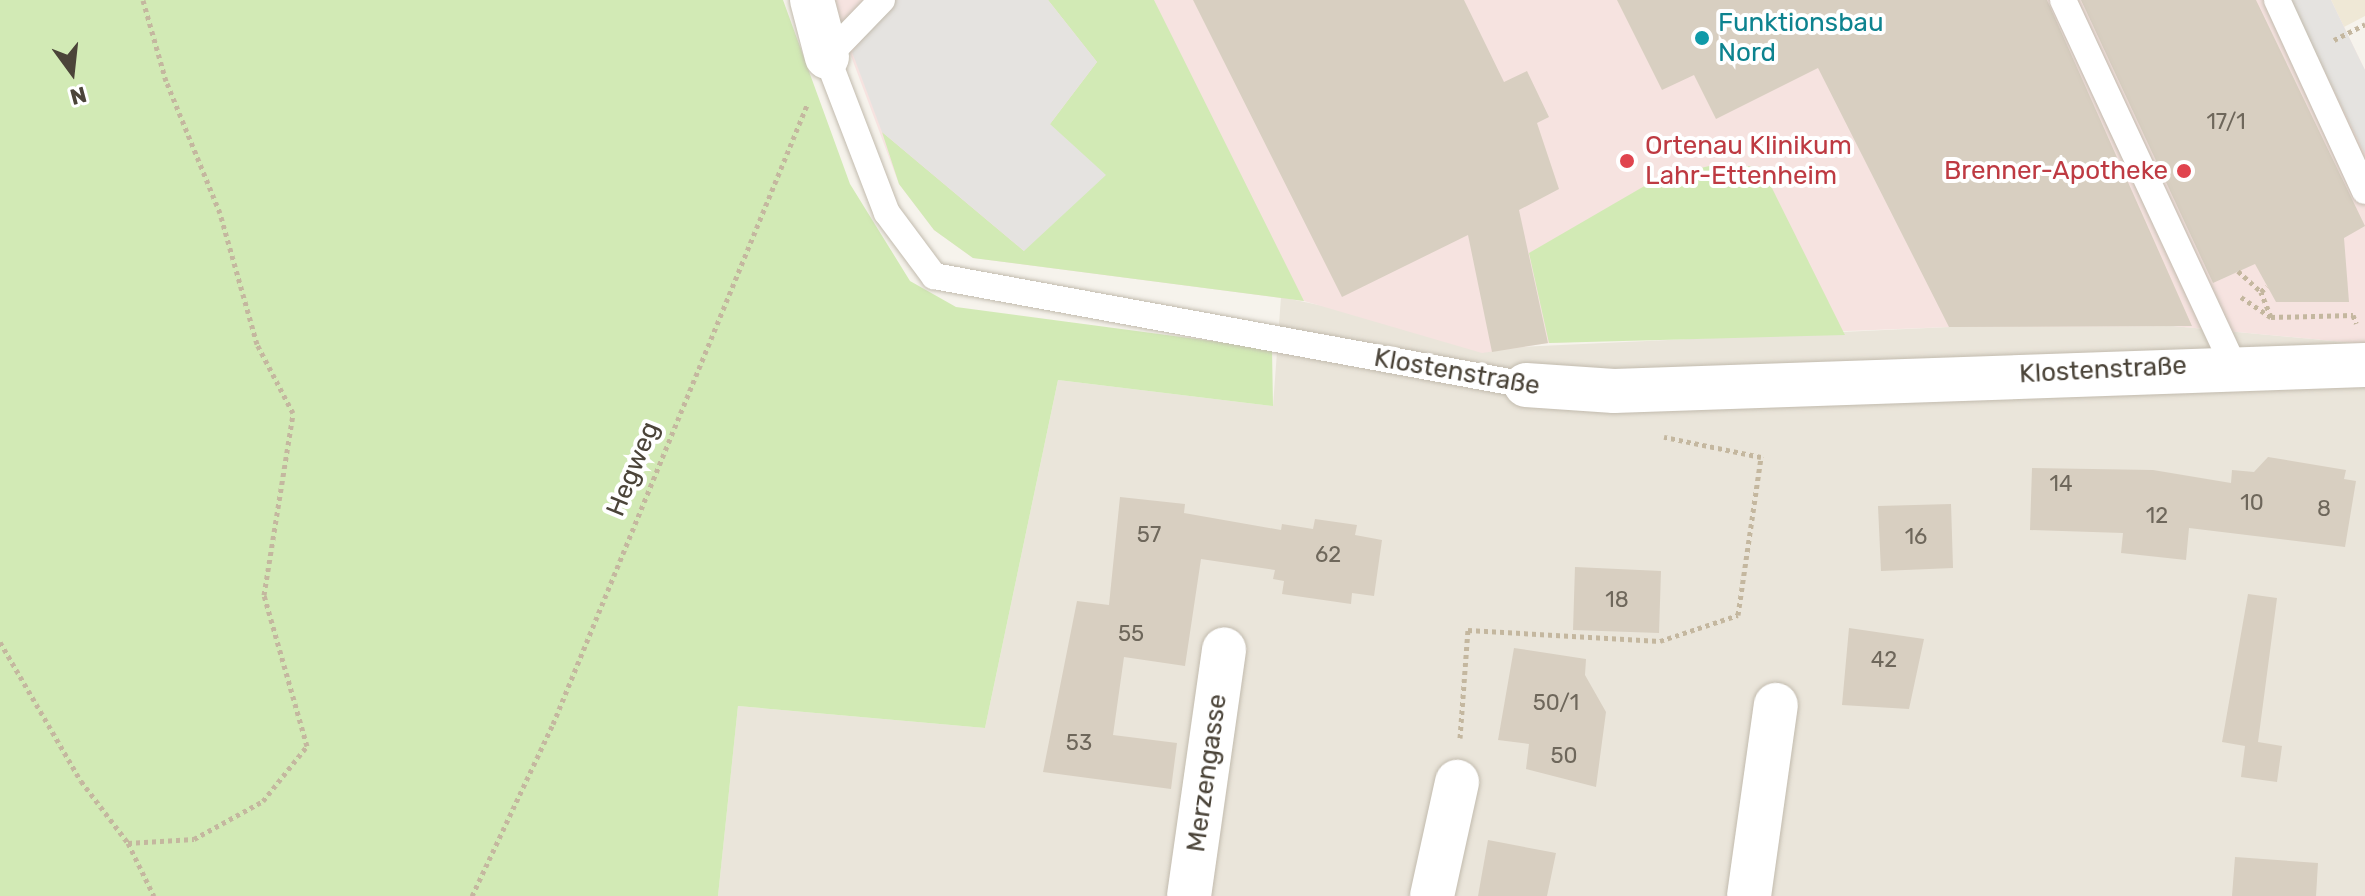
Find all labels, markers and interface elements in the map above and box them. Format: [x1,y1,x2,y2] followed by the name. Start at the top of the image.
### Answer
[1718,7,1884,68] place label: Funktionsbau Nord
[1693,29,1711,47] marker: Funktionsbau Nord
[32,32,112,112] north arrow
[67,81,89,111] text: N
[2206,109,2246,135] house number: 17/1
[1645,130,1852,192] place label: Ortenau Klinikum Lahr-Ettenheim
[1616,150,1638,172] marker: Ortenau Klinikum Lahr-Ettenheim
[1944,155,2168,187] place label: Brenner-Apotheke
[2175,162,2193,180] marker: Brenner-Apotheke
[1372,342,1542,402] street label: Klostenstraße
[2018,350,2188,390] street label: Klostenstraße
[600,417,666,521] street label: Hegweg
[2049,471,2073,497] house number: 14
[2240,490,2264,516] house number: 10
[2317,496,2331,522] house number: 8
[2146,503,2168,529] house number: 12
[1137,522,1161,548] house number: 57
[1905,524,1927,550] house number: 16
[1315,542,1341,568] house number: 62
[1605,587,1629,613] house number: 18
[1118,621,1144,647] house number: 55
[1871,647,1897,673] house number: 42
[1533,690,1579,716] house number: 50/1
[1180,692,1234,854] street label: Merzengasse
[1066,730,1092,756] house number: 53
[1550,743,1578,769] house number: 50

